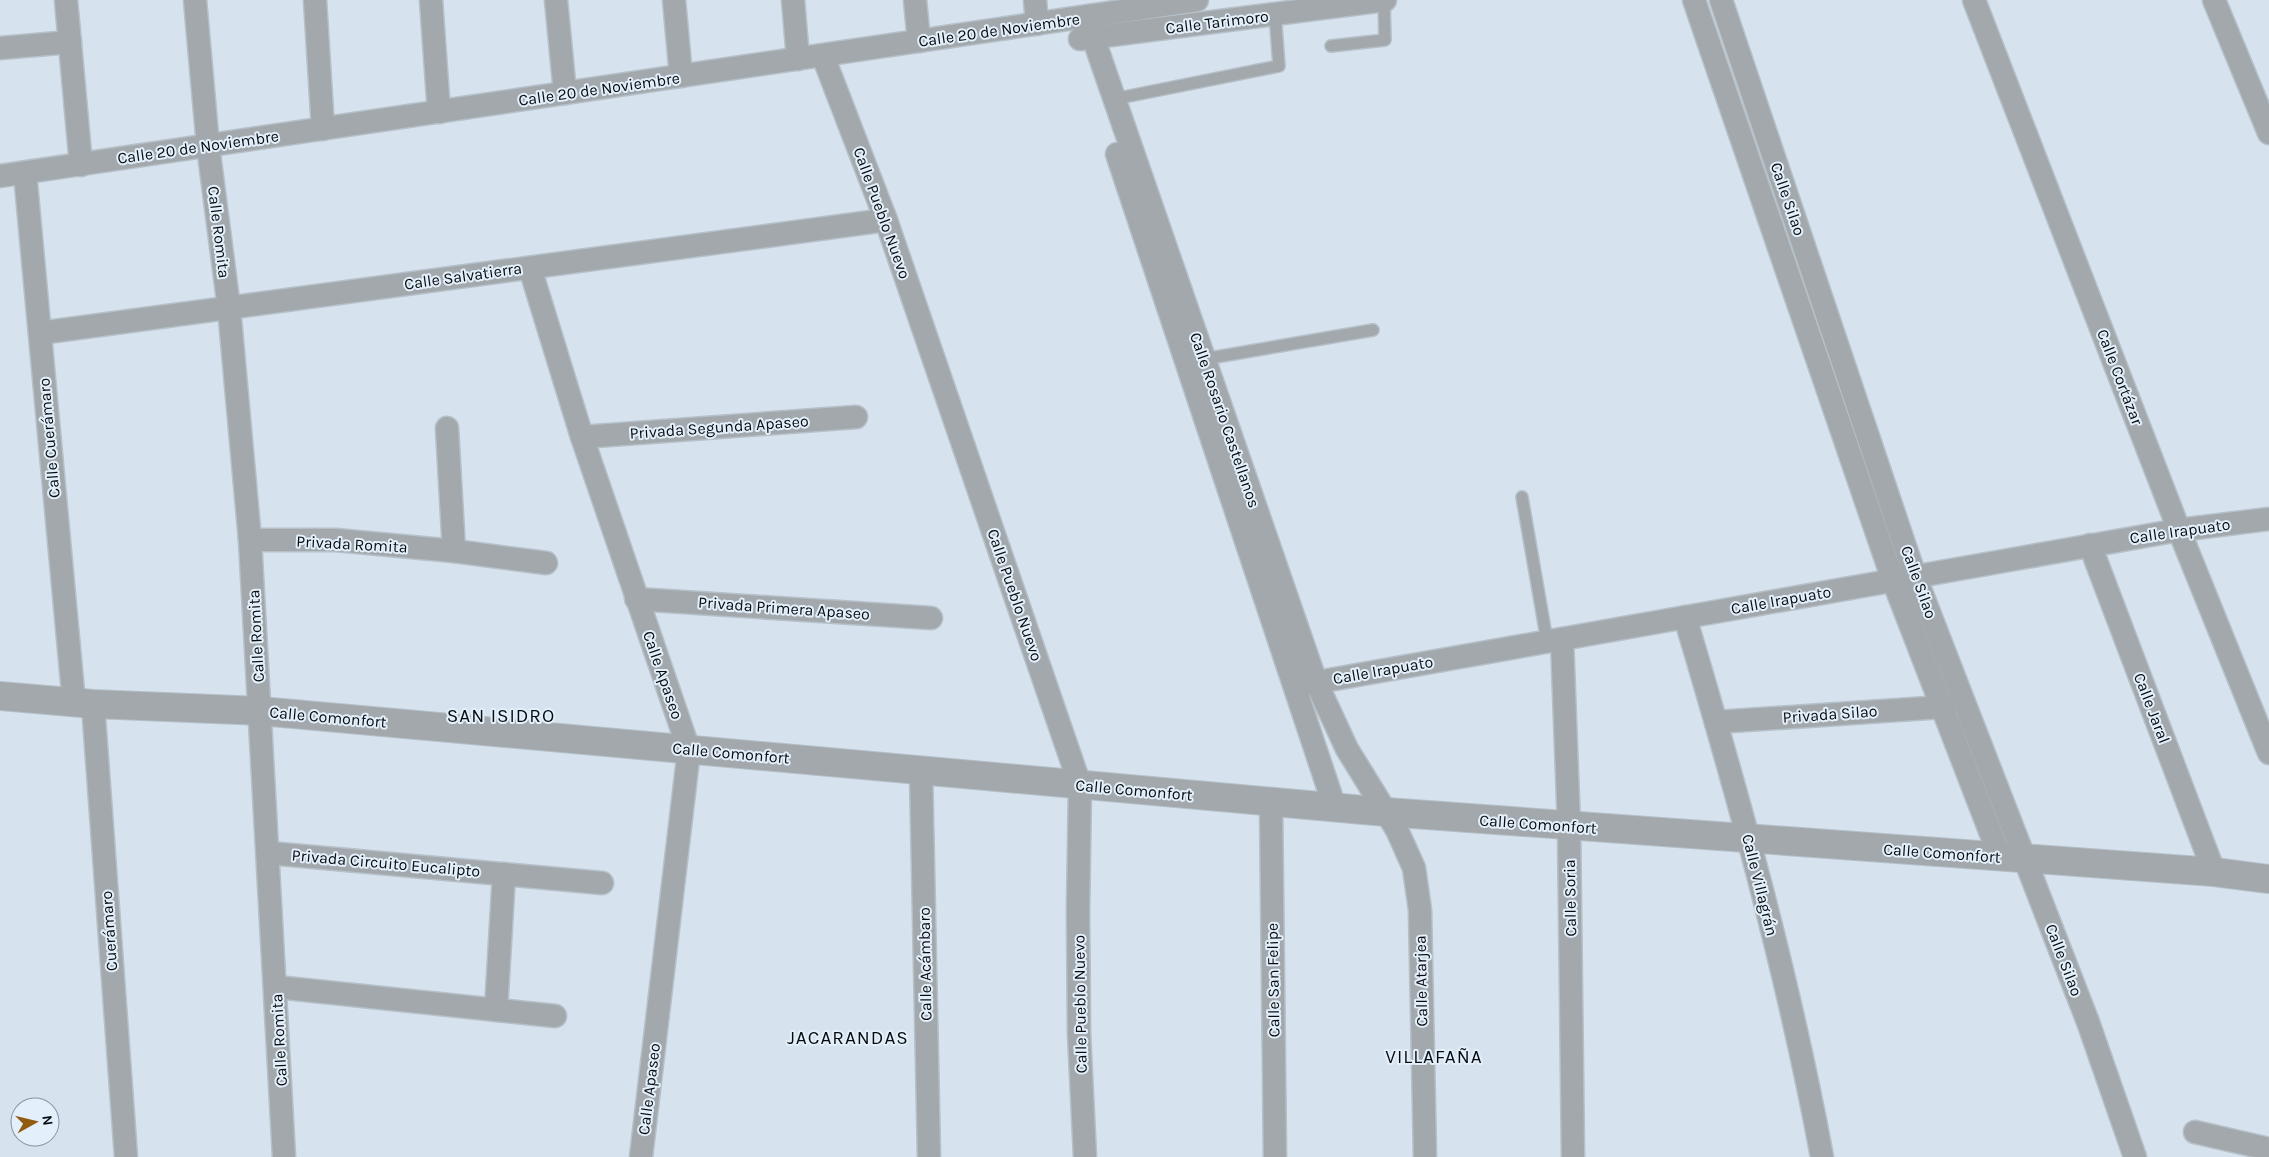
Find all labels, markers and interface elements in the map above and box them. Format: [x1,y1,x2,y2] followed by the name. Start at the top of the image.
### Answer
[1164,6,1270,38] street label: Calle Tarimoro
[917,9,1081,51] street label: Calle 20 de Noviembre
[517,68,681,110] street label: Calle 20 de Noviembre
[116,126,280,168] street label: Calle 20 de Noviembre
[849,145,915,281] street label: Calle Pueblo Nuevo
[1767,160,1809,238] street label: Calle Silao
[204,185,234,279] street label: Calle Romita
[403,258,523,294] street label: Calle Salvatierra
[2093,326,2147,428] street label: Calle Cortázar
[1186,330,1264,510] street label: Calle Rosario Castellanos
[34,377,64,499] street label: Calle Cuerámaro
[629,411,809,443] street label: Privada Segunda Apaseo
[2129,515,2231,547] street label: Calle Irapuato
[983,526,1047,664] street label: Calle Pueblo Nuevo
[296,532,408,556] street label: Privada Romita
[1897,543,1941,621] street label: Calle Silao
[1729,582,1833,618] street label: Calle Irapuato
[244,589,268,683] street label: Calle Romita
[698,593,870,623] street label: Privada Primera Apaseo
[639,628,687,722] street label: Calle Apaseo
[1331,652,1435,688] street label: Calle Irapuato
[2130,670,2174,746] street label: Calle Jaral
[1782,701,1878,727] street label: Privada Silao
[269,702,387,732] street label: Calle Comonfort
[447,705,555,727] district label: SAN ISIDRO
[672,738,790,768] street label: Calle Comonfort
[1075,775,1193,805] street label: Calle Comonfort
[1479,810,1597,838] street label: Calle Comonfort
[1738,832,1782,938] street label: Calle Villagrán
[1883,839,2001,867] street label: Calle Comonfort
[291,845,481,881] street label: Privada Circuito Eucalipto
[1560,859,1580,937] street label: Calle Soria
[97,890,121,972] street label: Cuerámaro
[915,907,935,1021] street label: Calle Acámbaro
[2041,921,2087,999] street label: Calle Silao
[1263,923,1283,1037] street label: Calle San Felipe
[1069,935,1091,1073] street label: Calle Pueblo Nuevo
[1411,935,1431,1027] street label: Calle Atarjea
[267,993,291,1087] street label: Calle Romita
[787,1027,909,1049] district label: JACARANDAS
[634,1042,664,1136] street label: Calle Apaseo
[1385,1046,1483,1068] district label: VILLAFAÑA
[10,1097,60,1147] north arrow
[38,1114,56,1126] text: N

